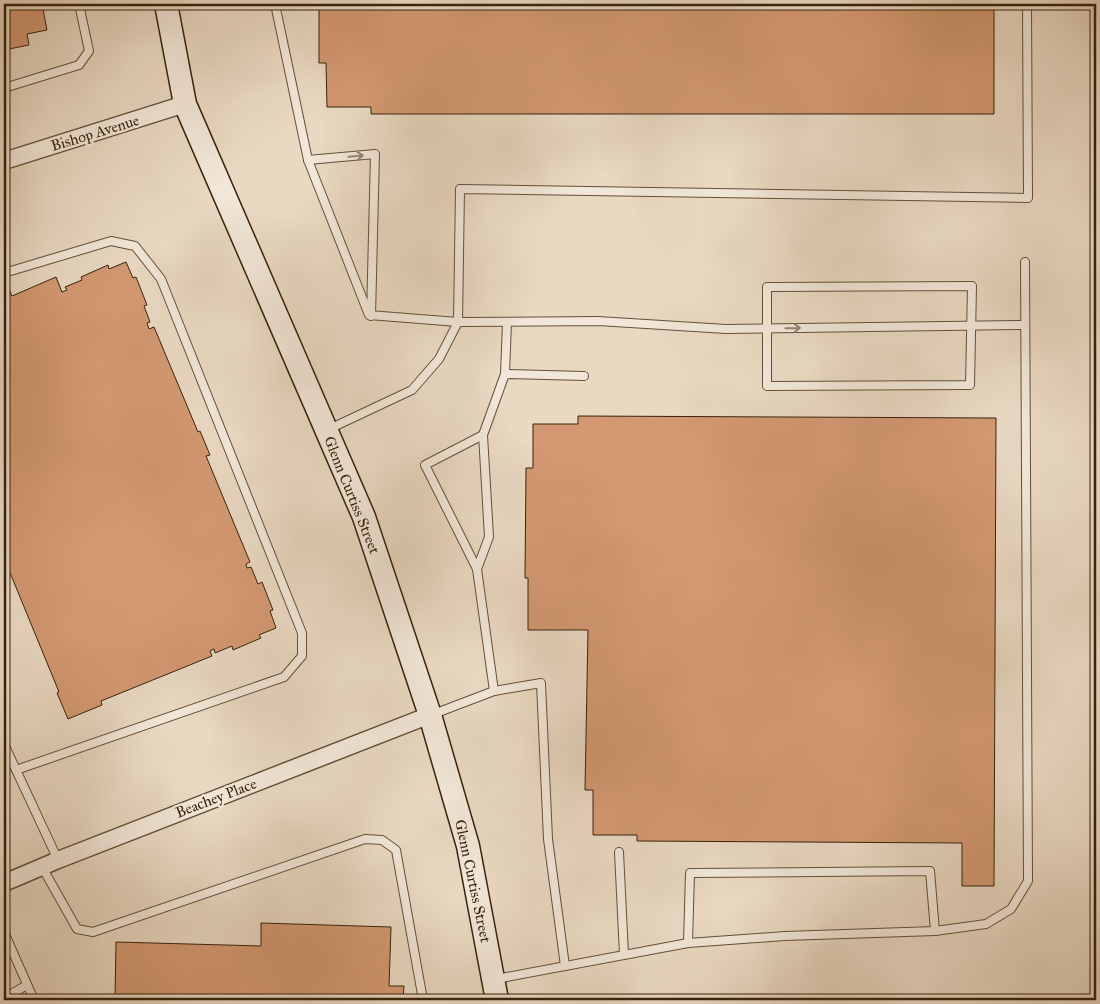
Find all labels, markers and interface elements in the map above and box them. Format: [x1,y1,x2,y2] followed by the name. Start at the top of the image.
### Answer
[49,111,141,155] street label: Bishop Avenue
[348,151,364,161] one-way arrow
[784,323,800,333] one-way arrow
[320,433,384,557] street label: Glenn Curtiss Street
[173,774,259,822] street label: Beachey Place
[451,818,495,945] street label: Glenn Curtiss Street

